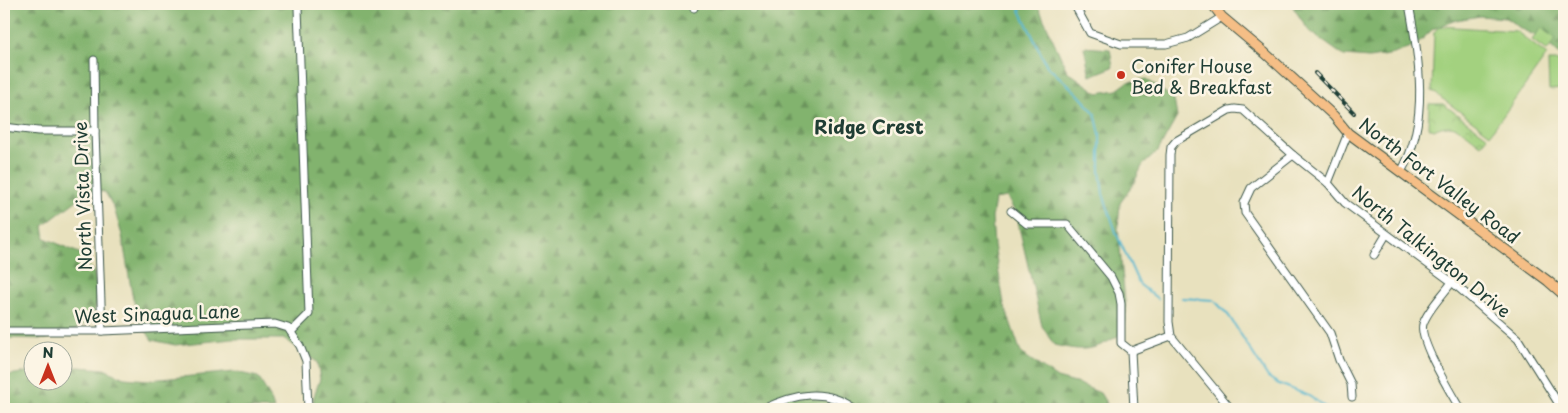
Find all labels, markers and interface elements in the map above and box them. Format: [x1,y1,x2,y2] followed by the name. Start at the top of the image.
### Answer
[1131,52,1272,100] place label: Conifer House Bed & Breakfast
[1115,69,1127,81] marker: Conifer House Bed & Breakfast
[1354,110,1526,250] street label: North Fort Valley Road
[814,112,924,140] district label: Ridge Crest
[66,121,98,271] street label: North Vista Drive
[1347,178,1517,324] street label: North Talkington Drive
[74,297,240,329] street label: West Sinagua Lane
[22,340,72,390] north arrow
[42,342,54,363] text: N

